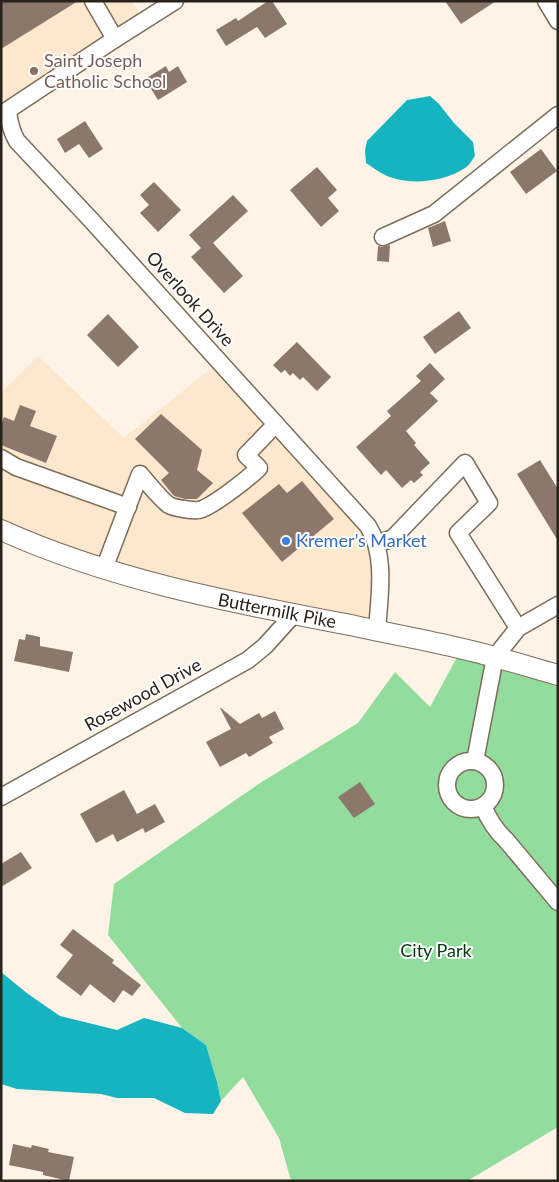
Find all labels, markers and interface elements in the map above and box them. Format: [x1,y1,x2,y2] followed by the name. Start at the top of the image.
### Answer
[44,49,166,92] place label: Saint Joseph Catholic School
[28,65,40,77] marker: Saint Joseph Catholic School
[142,246,239,351] street label: Overlook Drive
[296,529,427,551] place label: Kremer’s Market
[280,535,292,547] marker: Kremer’s Market
[216,588,338,632] street label: Buttermilk Pike
[80,653,205,735] street label: Rosewood Drive
[400,939,473,961] park label: City Park

